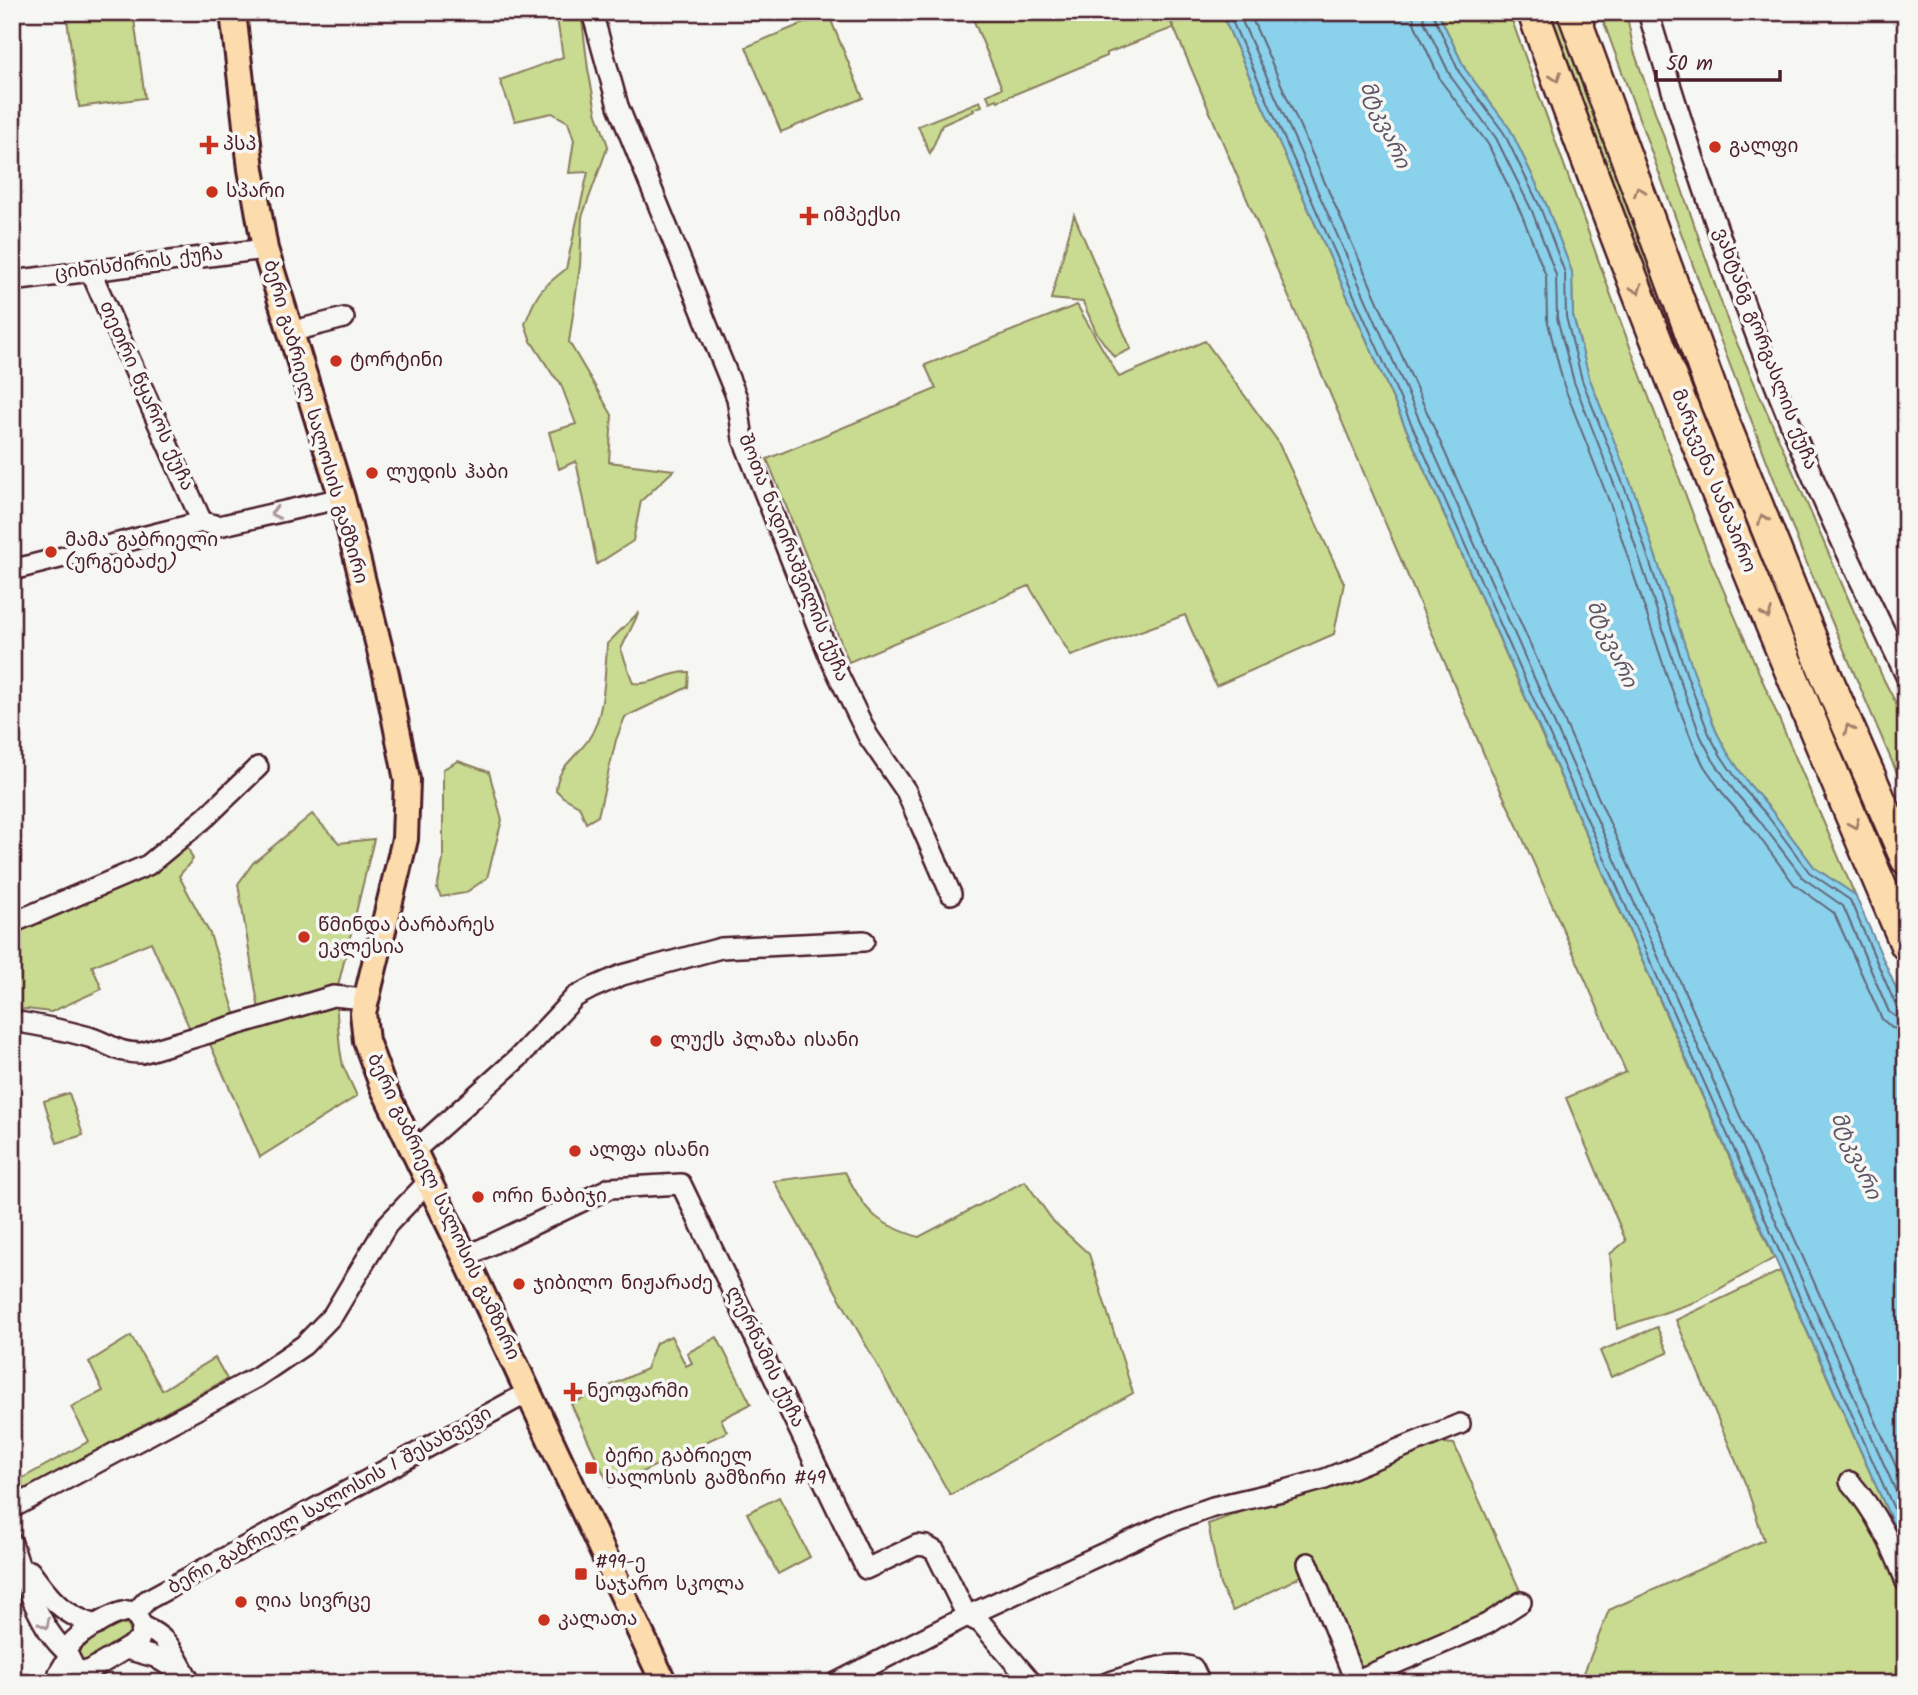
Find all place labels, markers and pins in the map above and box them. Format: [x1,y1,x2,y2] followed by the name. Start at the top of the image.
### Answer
[223,130,256,160] place label: პსპ
[1729,132,1798,162] place label: გალფი
[201,137,217,153] marker: პსპ
[1707,139,1723,155] marker: გალფი
[226,177,285,207] place label: სპარი
[204,184,220,200] marker: სპარი
[823,201,901,231] place label: იმპექსი
[801,208,817,224] marker: იმპექსი
[350,346,443,376] place label: ტორტინი
[328,353,344,369] marker: ტორტინი
[386,458,508,488] place label: ლუდის ჰაბი
[364,465,380,481] marker: ლუდის ჰაბი
[65,526,218,578] place label: მამა გაბრიელი (ურგებაძე)
[43,544,59,560] marker: მამა გაბრიელი (ურგებაძე)
[318,911,495,963] place label: წმინდა ბარბარეს ეკლესია
[296,929,312,945] marker: წმინდა ბარბარეს ეკლესია
[670,1026,859,1056] place label: ლუქს პლაზა ისანი
[648,1033,664,1049] marker: ლუქს პლაზა ისანი
[589,1136,709,1166] place label: ალფა ისანი
[567,1143,583,1159] marker: ალფა ისანი
[492,1182,607,1212] place label: ორი ნაბიჯი
[470,1189,486,1205] marker: ორი ნაბიჯი
[533,1269,713,1299] place label: ჯიბილო ნიჟარაძე
[511,1276,527,1292] marker: ჯიბილო ნიჟარაძე
[587,1377,689,1407] place label: ნეოფარმი
[565,1384,581,1400] marker: ნეოფარმი
[605,1442,826,1494] place label: ბერი გაბრიელ სალოსის გამზირი #49
[583,1460,599,1476] marker: ბერი გაბრიელ სალოსის გამზირი #49
[595,1548,744,1600] place label: #99-ე საჯარო სკოლა
[573,1566,589,1582] marker: #99-ე საჯარო სკოლა
[255,1587,371,1617] place label: ღია სივრცე
[233,1594,249,1610] marker: ღია სივრცე
[558,1605,637,1635] place label: კალათა
[536,1612,552,1628] marker: კალათა

